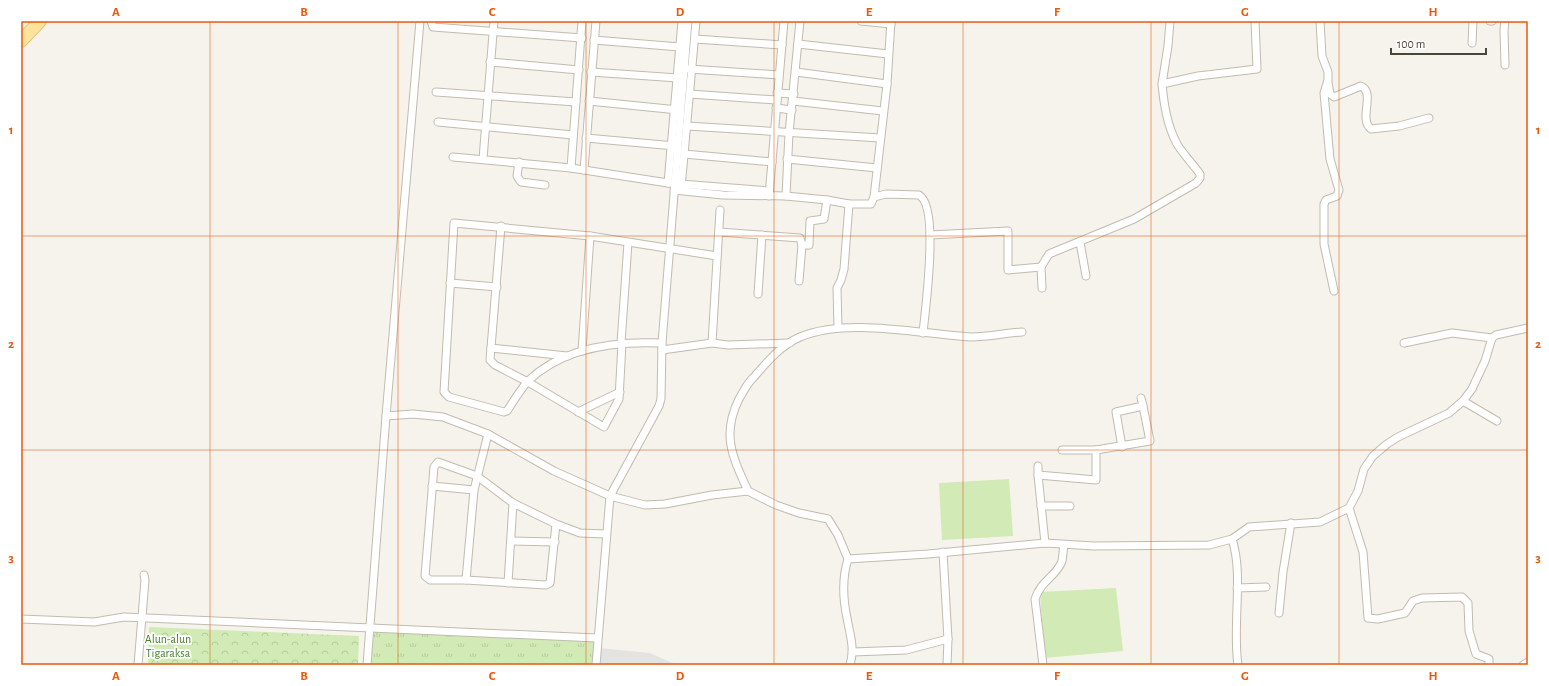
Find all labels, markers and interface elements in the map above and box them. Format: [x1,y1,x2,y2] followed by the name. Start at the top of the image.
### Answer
[112,6,120,19] text: A
[300,6,308,19] text: B
[489,6,496,19] text: C
[676,6,685,19] text: D
[866,6,873,19] text: E
[1054,6,1061,19] text: F
[1241,6,1249,19] text: G
[1428,6,1438,19] text: H
[1391,30,1486,56] scale bar
[1397,38,1425,50] text: 100 m
[9,124,13,137] text: 1
[1536,124,1540,137] text: 1
[8,338,14,351] text: 2
[1535,338,1541,351] text: 2
[8,552,14,565] text: 3
[1535,552,1541,565] text: 3
[145,633,191,659] park label: Alun-alun Tigaraksa
[112,670,120,683] text: A
[300,670,308,683] text: B
[489,670,496,683] text: C
[676,670,685,683] text: D
[866,670,873,683] text: E
[1054,670,1061,683] text: F
[1241,670,1249,683] text: G
[1428,670,1438,683] text: H

